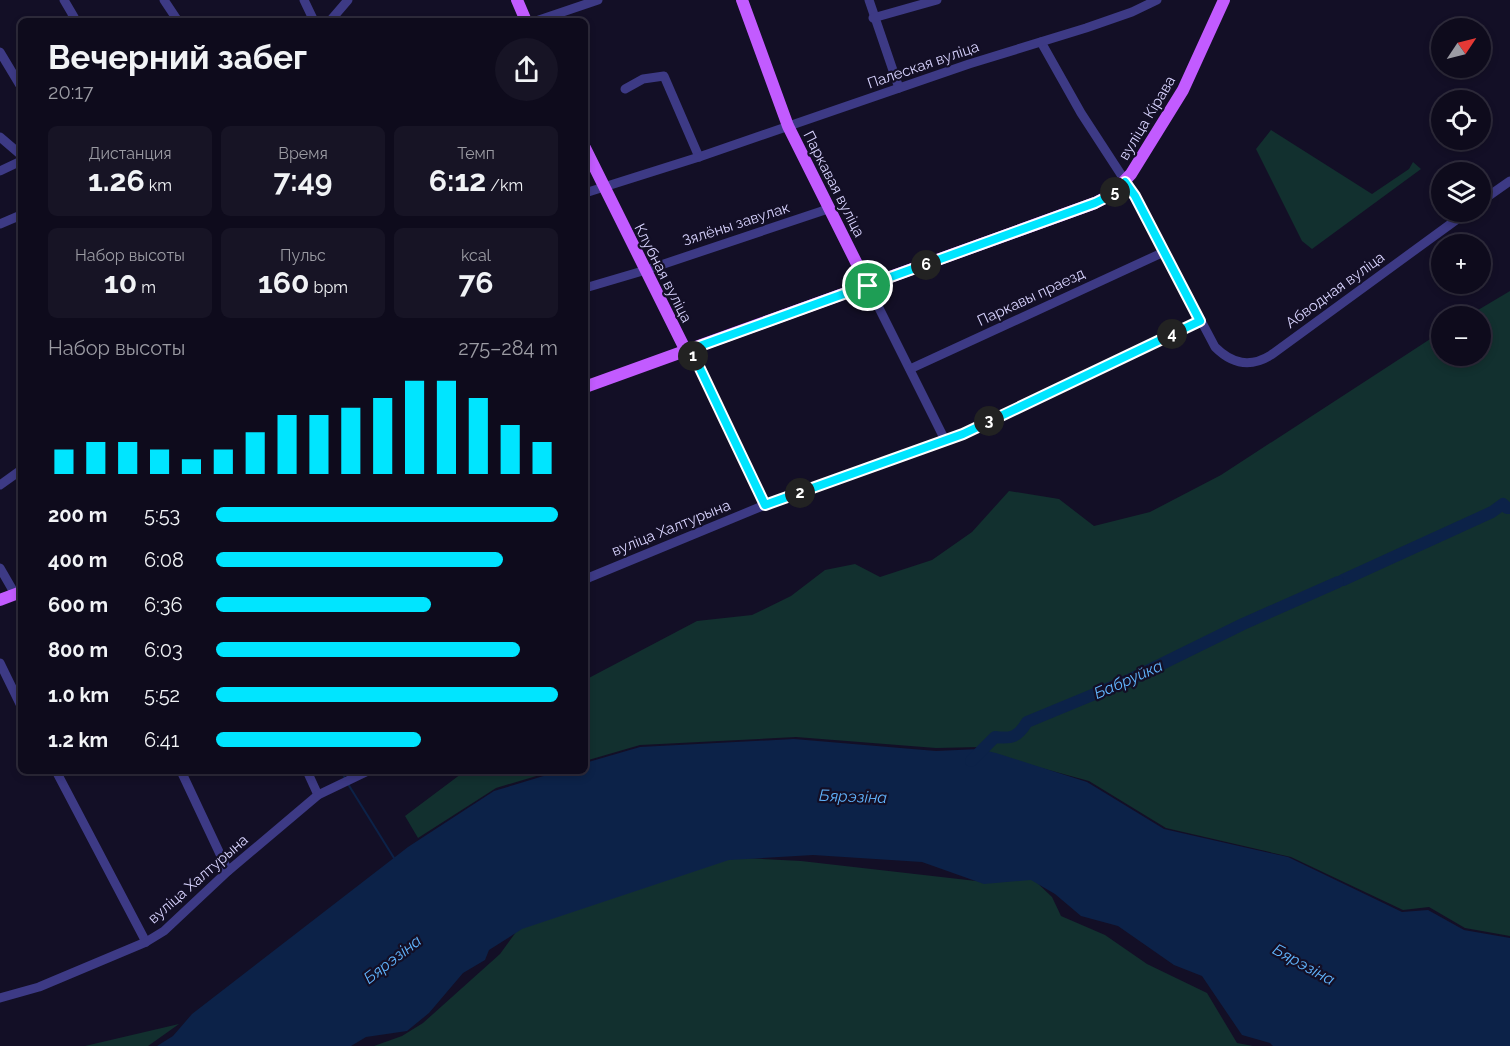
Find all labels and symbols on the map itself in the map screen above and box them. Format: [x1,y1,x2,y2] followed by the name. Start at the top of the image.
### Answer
[1431,18,1491,78] north arrow
[865,37,981,93] street label: Палеская вуліца
[1115,73,1179,163] street label: вуліца Кірава
[799,128,869,240] street label: Паркавая вуліца
[1100,177,1130,207] pin: 5
[680,198,792,250] street label: Зялёны завулак
[630,221,696,325] street label: Клубная вуліца
[1282,248,1388,332] street label: Абводная вуліца
[911,250,941,280] pin: 6
[842,260,893,311] pin
[974,264,1088,330] street label: Паркавы праезд
[1157,319,1187,349] pin: 4
[678,341,708,371] pin: 1
[974,406,1004,436] pin: 3
[785,478,815,508] pin: 2
[609,496,733,560] street label: вуліца Халтурына
[1091,656,1166,703] water label: Бабруйка
[819,786,888,807] water label: Бярэзіна
[144,831,252,927] street label: вуліца Халтурына
[360,931,425,988] water label: Бярэзіна
[1269,940,1338,989] water label: Бярэзіна

